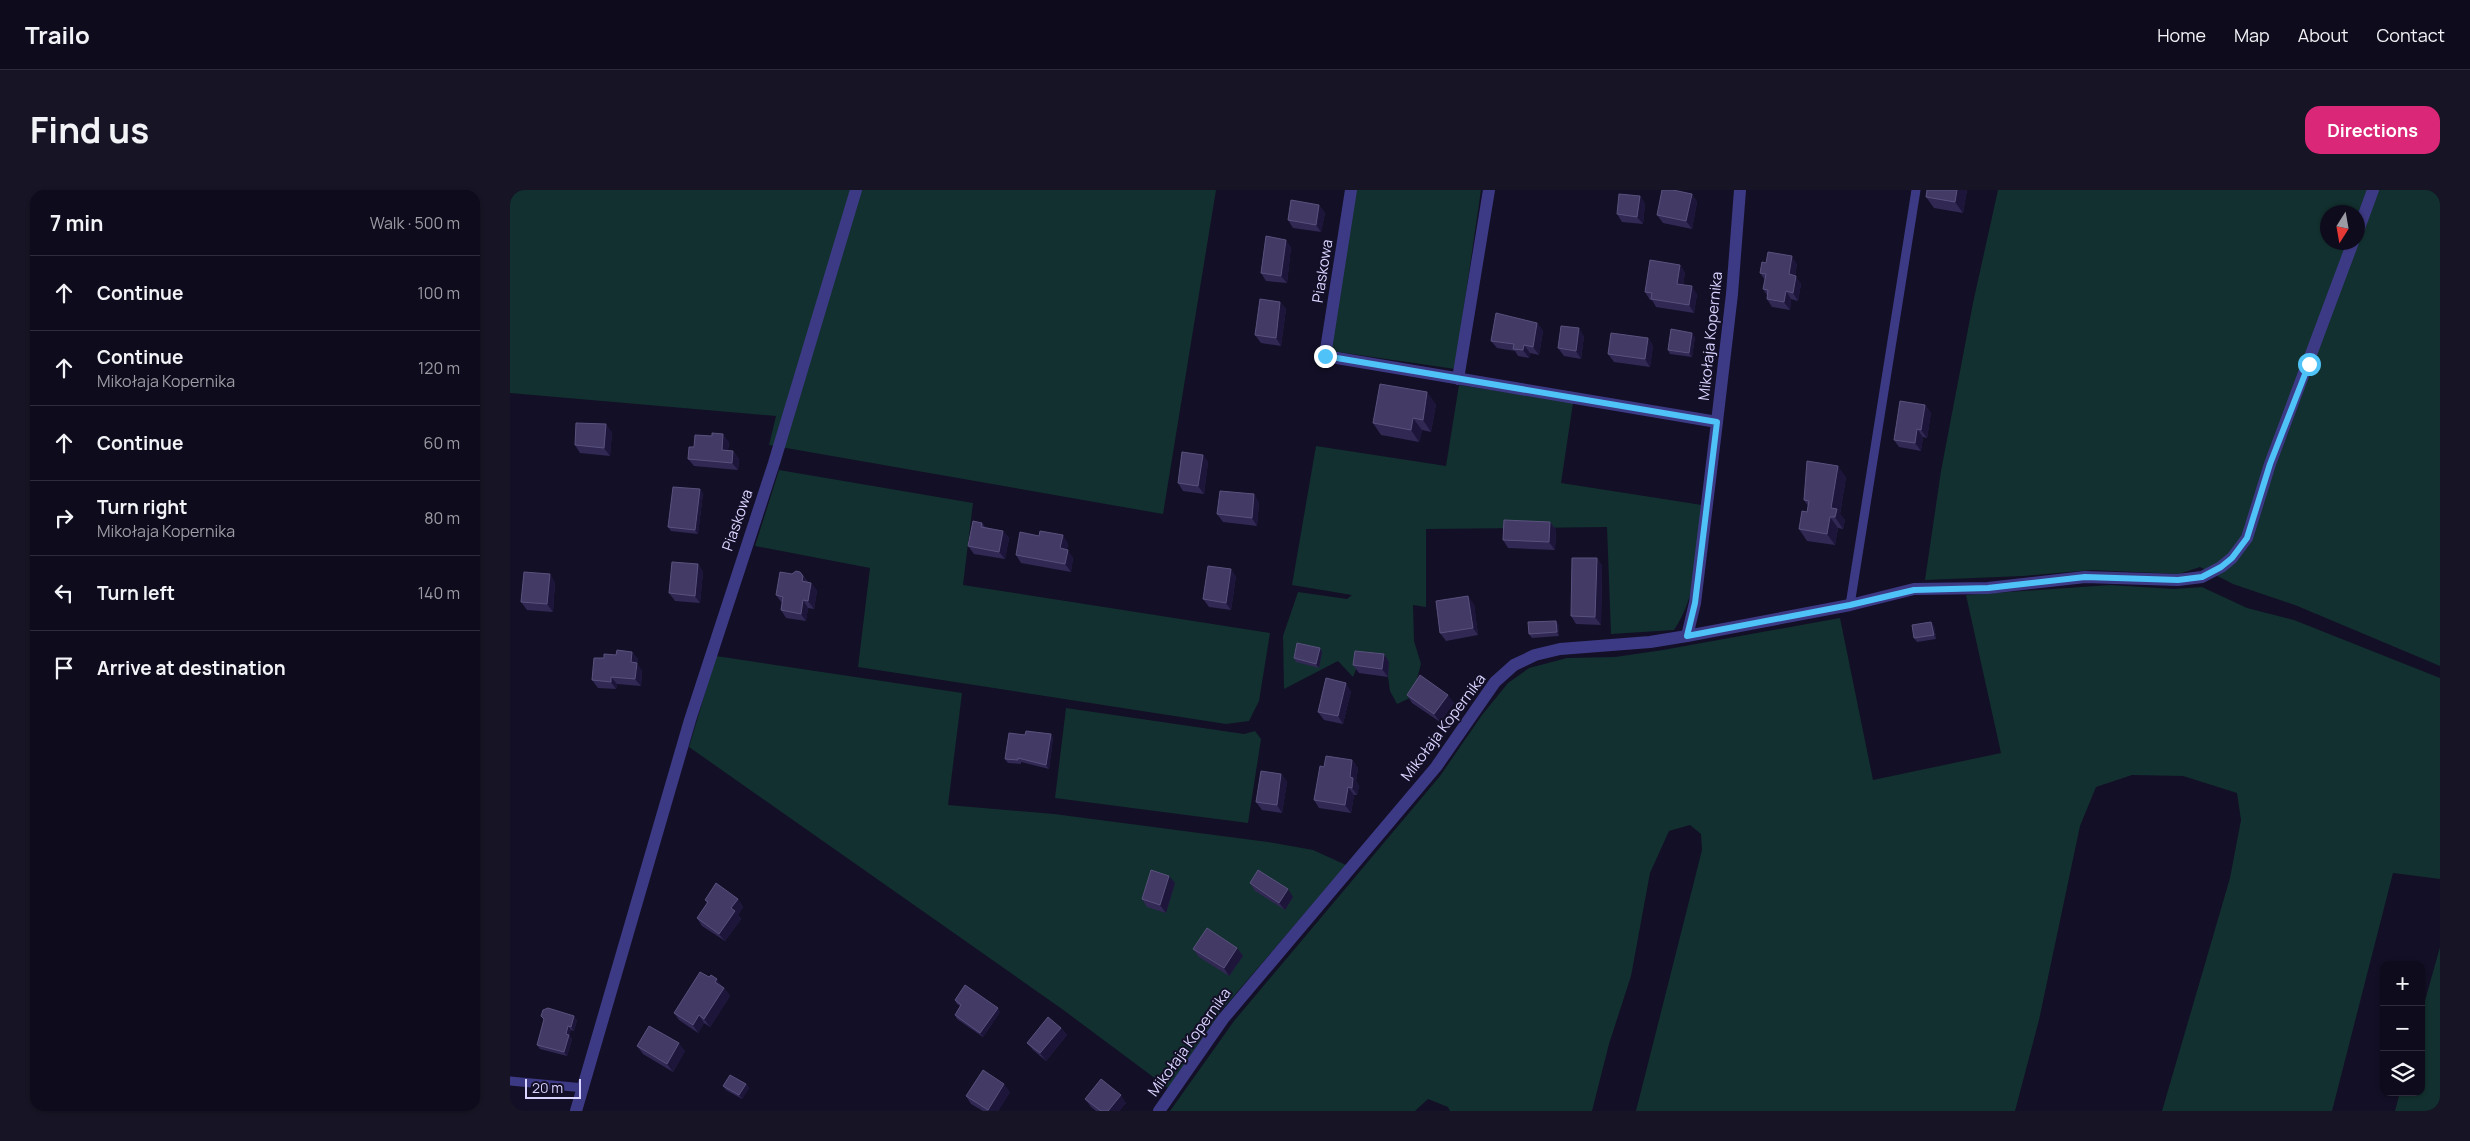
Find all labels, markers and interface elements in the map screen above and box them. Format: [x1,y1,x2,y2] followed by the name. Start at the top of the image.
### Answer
[25,18,90,51] text: Trailo
[2157,23,2206,47] text: Home
[2234,23,2270,47] text: Map
[2298,23,2348,47] text: About
[2376,23,2445,47] text: Contact
[30,106,149,154] text: Find us
[2305,106,2440,154] button: Directions
[2320,205,2365,250] north arrow
[50,209,103,237] text: 7 min
[370,212,460,234] text: Walk · 500 m
[1307,238,1337,304] street label: Piaskowa
[1693,271,1727,401] street label: Mikołaja Kopernika
[50,279,78,307] icon: ahead
[97,280,183,306] text: Continue
[417,282,460,304] text: 100 m
[97,344,183,370] text: Continue
[1314,345,1337,368] route end
[2298,353,2321,376] route start
[50,354,78,382] icon: ahead
[418,357,460,379] text: 120 m
[97,370,235,392] text: Mikołaja Kopernika
[50,429,78,457] icon: ahead
[97,430,183,456] text: Continue
[424,432,460,454] text: 60 m
[717,486,757,554] street label: Piaskowa
[97,494,187,520] text: Turn right
[50,504,78,532] icon: right
[424,507,460,529] text: 80 m
[97,520,235,542] text: Mikołaja Kopernika
[50,579,78,607] icon: left
[97,580,175,606] text: Turn left
[418,582,460,604] text: 140 m
[50,654,78,682] icon: arrive
[97,655,286,681] text: Arrive at destination
[1396,669,1490,785] street label: Mikołaja Kopernika
[2380,961,2425,1096] map controls
[2380,961,2425,1006] button: +
[1142,983,1236,1101] street label: Mikołaja Kopernika
[2380,1006,2425,1051] button: −
[2380,1051,2425,1096] button: layers
[525,1076,581,1099] scale bar
[532,1078,563,1097] text: 20 m

